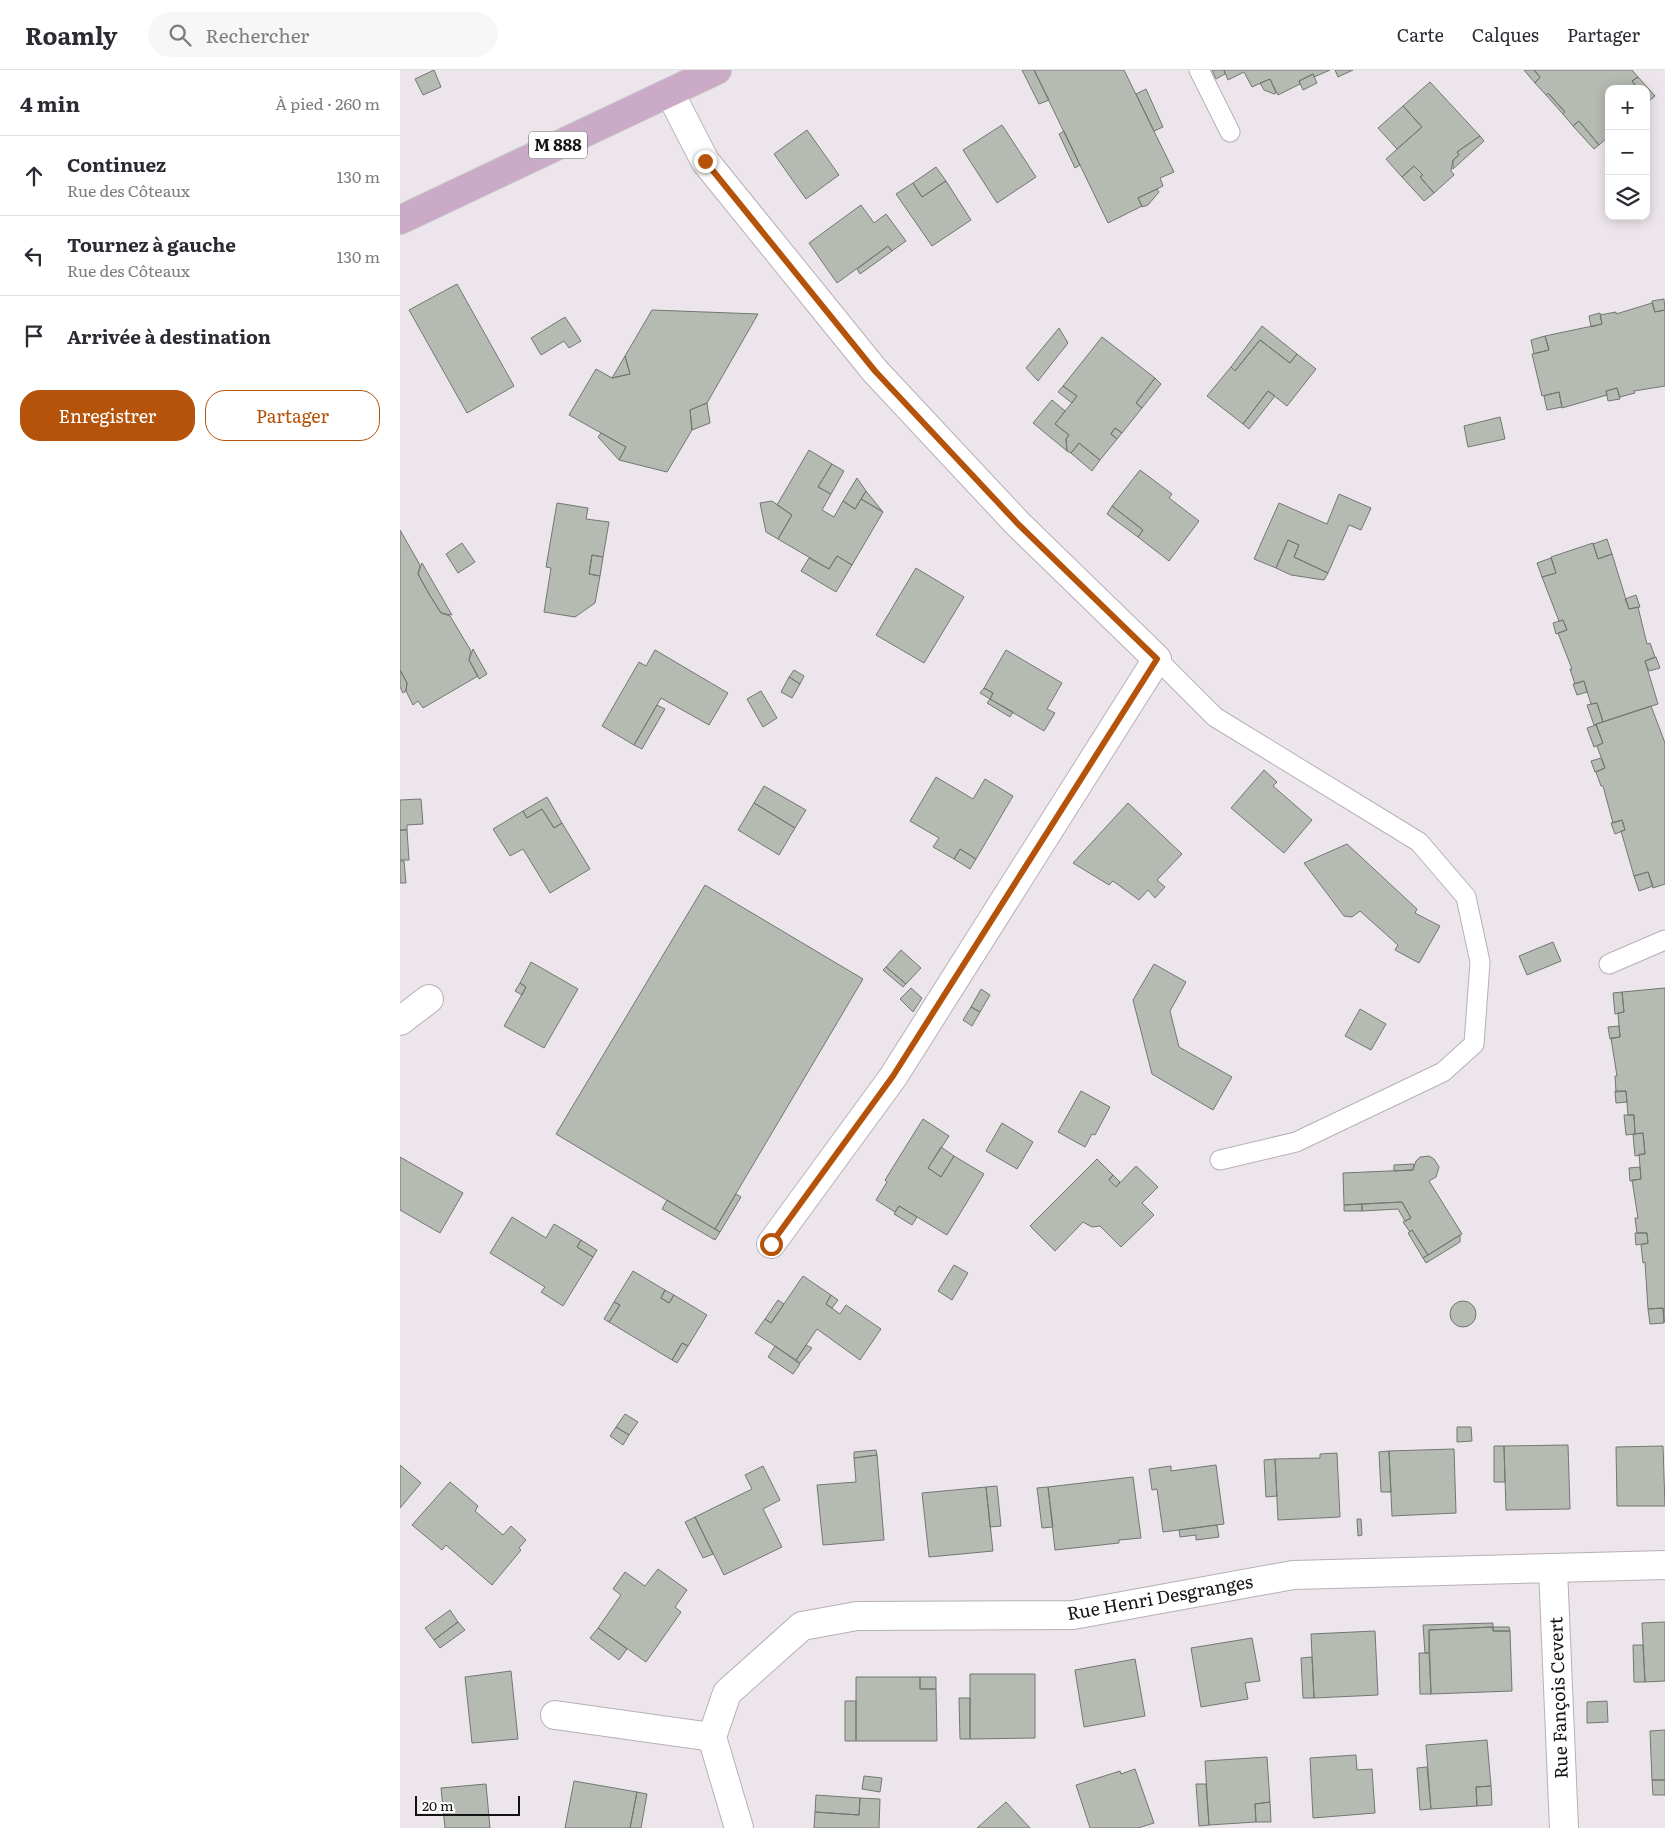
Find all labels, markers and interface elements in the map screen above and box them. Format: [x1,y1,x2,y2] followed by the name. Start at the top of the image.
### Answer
[148,12,498,57] search box
[25,17,118,52] text: Roamly
[166,21,194,49] icon: search
[206,21,309,49] text: Rechercher
[1397,21,1444,48] text: Carte
[1472,21,1539,48] text: Calques
[1567,21,1640,48] text: Partager
[1605,85,1650,220] map controls
[1605,85,1650,130] button: +
[20,87,80,118] text: 4 min
[275,91,380,115] text: À pied · 260 m
[1605,130,1650,175] button: −
[529,132,587,158] road number: M 888
[67,150,166,178] text: Continuez
[694,150,717,173] route end
[20,162,48,190] icon: ahead
[337,164,380,188] text: 130 m
[1605,175,1650,220] button: layers
[67,178,190,202] text: Rue des Côteaux
[67,230,236,258] text: Tournez à gauche
[20,242,48,270] icon: left
[337,244,380,268] text: 130 m
[67,258,190,282] text: Rue des Côteaux
[20,322,48,350] icon: arrive
[67,322,271,350] text: Arrivée à destination
[20,390,195,441] button: Enregistrer
[205,390,380,441] button: Partager
[760,1233,783,1256] route start
[1065,1567,1255,1626] street label: Rue Henri Desgranges
[1541,1616,1574,1780] street label: Rue Fançois Cevert
[415,1793,520,1816] scale bar
[422,1795,454,1815] text: 20 m

